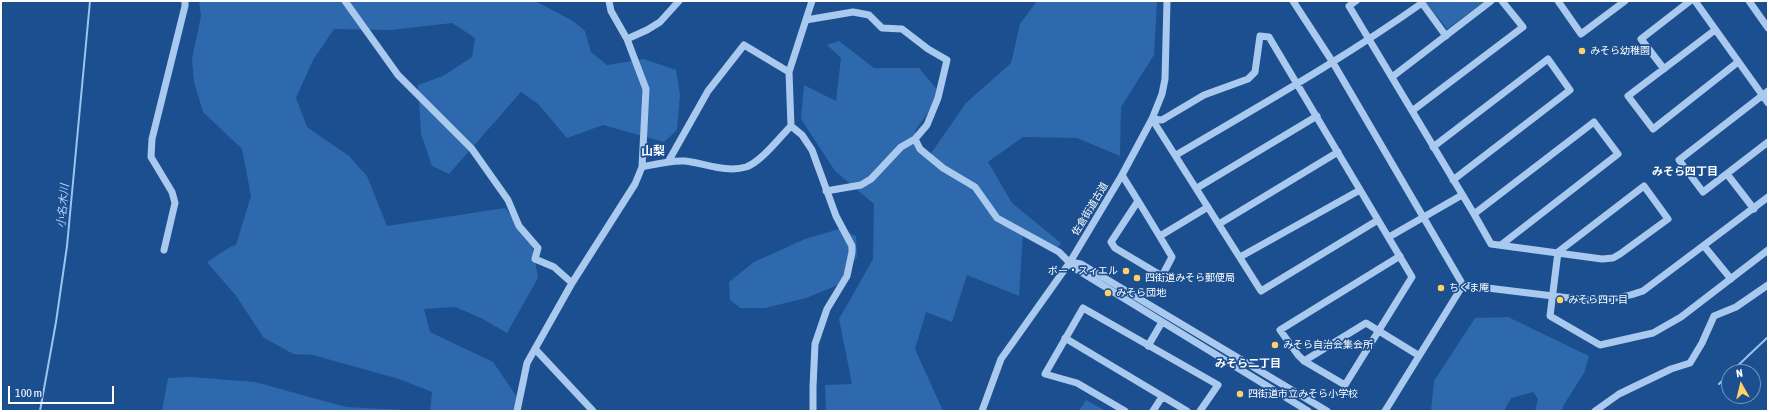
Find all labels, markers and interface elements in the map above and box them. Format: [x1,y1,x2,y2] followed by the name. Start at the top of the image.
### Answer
[1590,45,1650,57] place label: みそら幼稚園
[1577,46,1587,56] marker: みそら幼稚園
[641,144,665,158] district label: 山梨
[1652,165,1718,179] district label: みそら四丁目
[1069,180,1111,238] street label: 佐倉街道古道
[55,184,71,228] water label: 小名木川
[1048,265,1118,277] place label: ボー・スィエル
[1121,266,1131,276] marker: ボー・スィエル
[1145,272,1235,284] place label: 四街道みそら郵便局
[1132,273,1142,283] marker: 四街道みそら郵便局
[1449,282,1489,294] place label: ちくま庵
[1436,283,1446,293] marker: ちくま庵
[1116,287,1166,299] place label: みそら団地
[1103,288,1113,298] marker: みそら団地
[1568,294,1628,306] place label: みそら四丁目
[1555,295,1565,305] marker: みそら四丁目
[1283,339,1373,351] place label: みそら自治会集会所
[1270,340,1280,350] marker: みそら自治会集会所
[1215,357,1281,371] district label: みそら二丁目
[1721,364,1761,404] north arrow
[1735,367,1744,380] text: N
[10,378,116,404] scale bar
[15,386,42,400] text: 100 m
[1248,388,1358,400] place label: 四街道市立みそら小学校
[1235,389,1245,399] marker: 四街道市立みそら小学校

